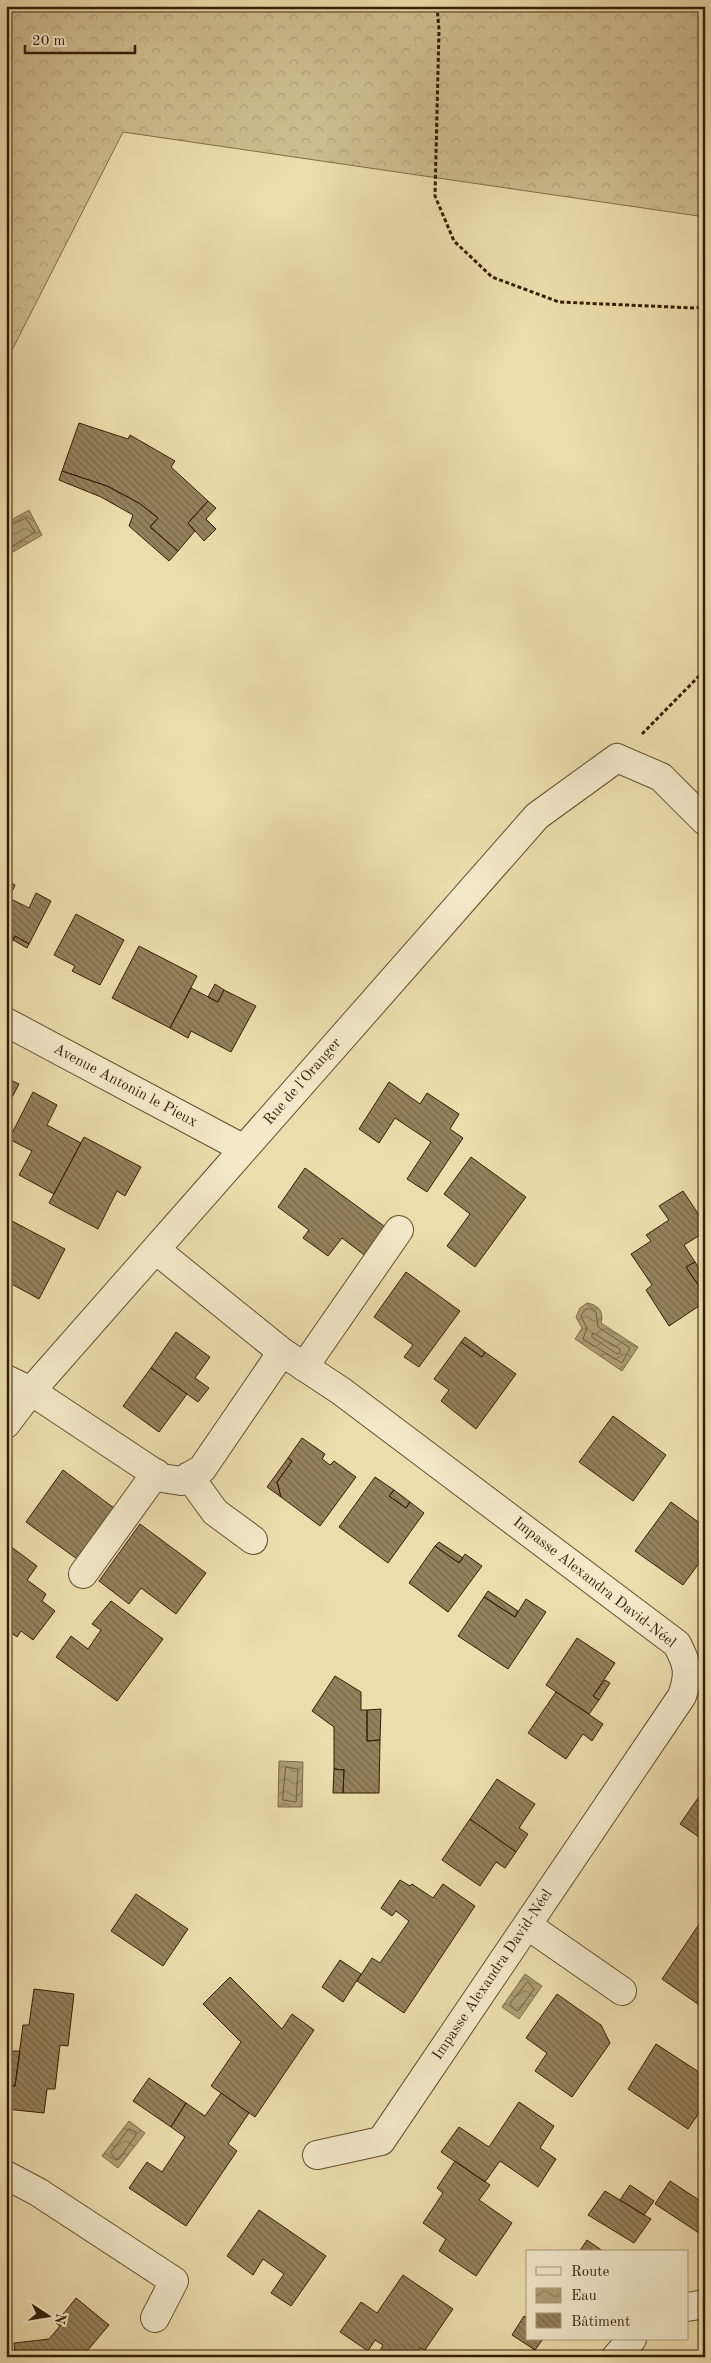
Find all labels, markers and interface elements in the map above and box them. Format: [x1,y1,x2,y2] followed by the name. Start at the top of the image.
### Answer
[25,22,135,54] scale bar
[32,34,66,49] text: 20 m
[261,1036,345,1128] street label: Rue de l'Oranger
[51,1042,200,1130] street label: Avenue Antonin le Pieux
[510,1515,678,1651] street label: Impasse Alexandra David-Néel
[430,1887,556,2063] street label: Impasse Alexandra David-Néel
[526,2250,688,2340] legend
[571,2265,609,2280] text: Route
[571,2289,597,2304] text: Eau
[22,2290,72,2340] north arrow
[52,2312,68,2325] text: N
[571,2315,630,2330] text: Bâtiment

